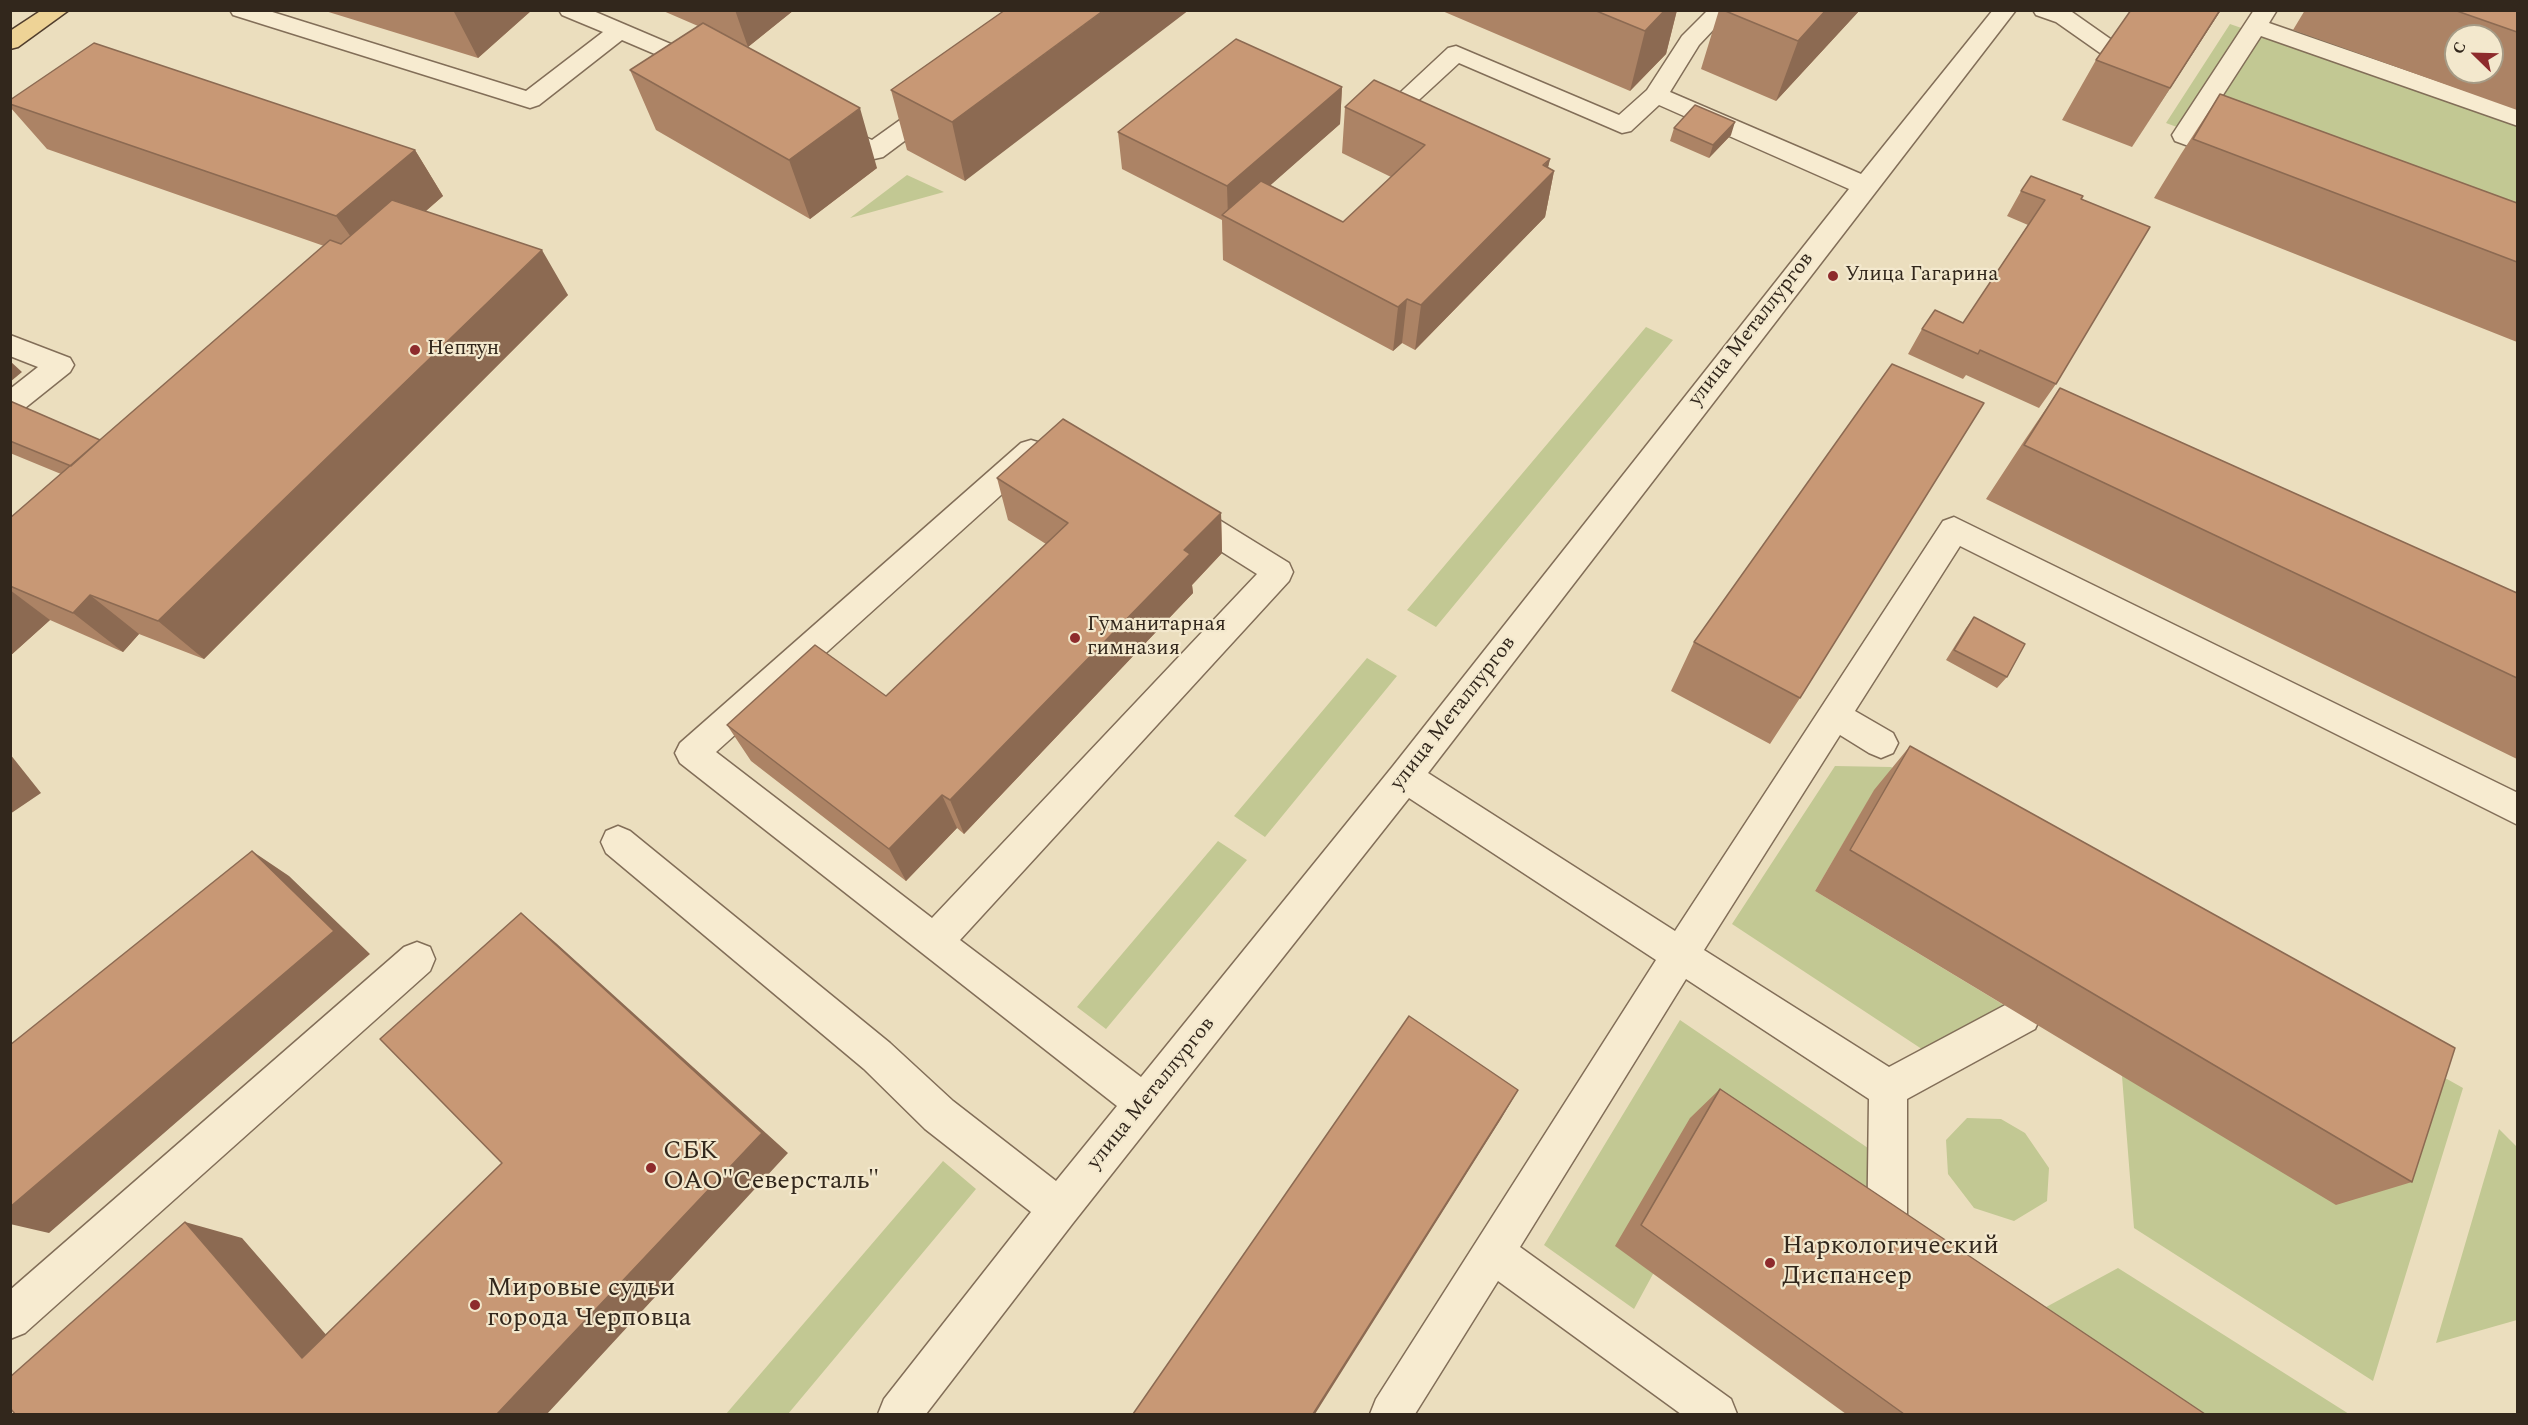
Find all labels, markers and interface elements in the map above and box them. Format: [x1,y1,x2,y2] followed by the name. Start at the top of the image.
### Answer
[2444,24,2504,84] north arrow
[2446,38,2473,58] text: С
[1684,248,1820,412] street label: улица Металлургов
[1845,263,1998,289] place label: Улица Гагарина
[1826,269,1840,283] marker: Улица Гагарина
[427,337,499,363] place label: Нептун
[408,343,422,357] marker: Нептун
[1087,613,1226,663] place label: Гуманитарная гимназия
[1068,631,1082,645] marker: Гуманитарная гимназия
[1386,632,1522,796] street label: улица Металлургов
[1083,1013,1221,1175] street label: улица Металлургов
[663,1137,879,1198] place label: СБК ОАО"Северсталь"
[644,1161,658,1175] marker: СБК ОАО"Северсталь"
[1782,1232,1999,1294] place label: Наркологический Диспансер
[1763,1256,1777,1270] marker: Наркологический Диспансер
[487,1274,691,1336] place label: Мировые судьи города Черповца
[468,1298,482,1312] marker: Мировые судьи города Черповца

